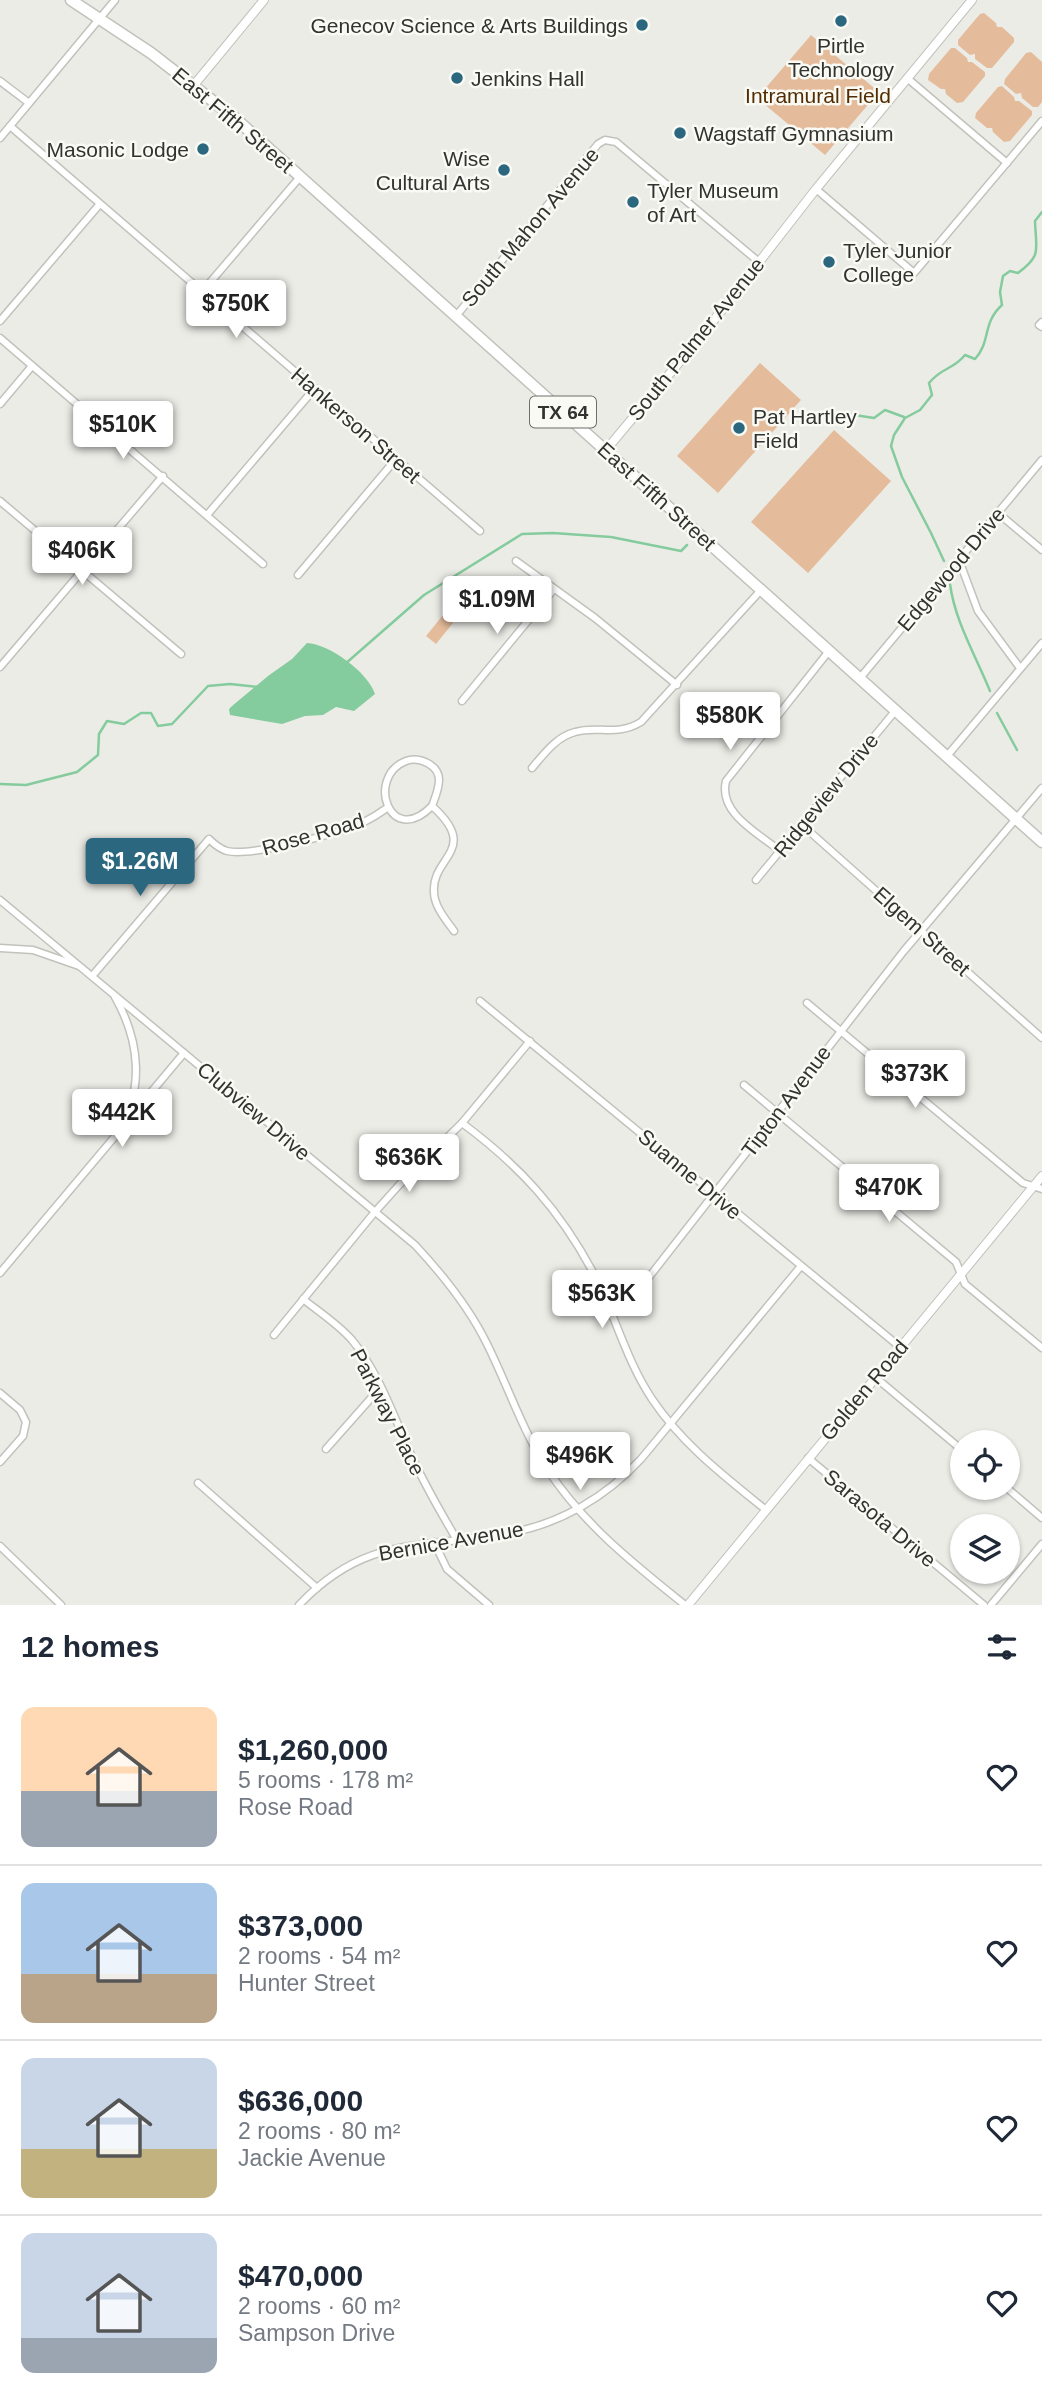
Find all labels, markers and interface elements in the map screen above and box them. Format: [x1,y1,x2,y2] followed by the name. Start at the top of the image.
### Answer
[833,13,849,29] marker: Pirtle Technology
[310,14,628,37] place label: Genecov Science & Arts Buildings
[634,17,650,33] marker: Genecov Science & Arts Buildings
[788,34,895,81] place label: Pirtle Technology
[168,63,298,177] street label: East Fifth Street
[471,67,584,90] place label: Jenkins Hall
[449,70,465,86] marker: Jenkins Hall
[745,84,891,107] park label: Intramural Field
[694,122,894,145] place label: Wagstaff Gymnasium
[672,125,688,141] marker: Wagstaff Gymnasium
[47,138,189,161] place label: Masonic Lodge
[195,141,211,157] marker: Masonic Lodge
[457,143,603,311] street label: South Mahon Avenue
[376,147,490,194] place label: Wise Cultural Arts
[496,162,512,178] marker: Wise Cultural Arts
[647,179,779,226] place label: Tyler Museum of Art
[625,194,641,210] marker: Tyler Museum of Art
[843,239,952,286] place label: Tyler Junior College
[623,253,769,425] street label: South Palmer Avenue
[821,254,837,270] marker: Tyler Junior College
[187,280,285,340] pin: $750K
[202,290,270,316] text: $750K
[287,363,425,487] street label: Hankerson Street
[530,396,596,428] road number: TX 64
[74,402,172,461] pin: $510K
[753,405,857,452] place label: Pat Hartley Field
[89,411,157,437] text: $510K
[731,420,747,436] marker: Pat Hartley Field
[593,437,721,555] street label: East Fifth Street
[893,503,1009,635] street label: Edgewood Drive
[33,528,131,587] pin: $406K
[48,537,116,563] text: $406K
[440,576,554,636] pin: $1.09M
[459,586,535,612] text: $1.09M
[681,692,779,752] pin: $580K
[696,702,764,728] text: $580K
[769,729,883,861] street label: Ridgeview Drive
[259,808,367,860] street label: Rose Road
[83,838,197,898] pin: $1.26M
[102,848,178,874] text: $1.26M
[869,882,975,980] street label: Elgem Street
[737,1041,835,1161] street label: Tipton Avenue
[866,1050,964,1110] pin: $373K
[193,1057,315,1165] street label: Clubview Drive
[881,1060,949,1086] text: $373K
[73,1090,171,1149] pin: $442K
[88,1099,156,1125] text: $442K
[634,1124,746,1224] street label: Suanne Drive
[360,1134,458,1194] pin: $636K
[375,1144,443,1170] text: $636K
[840,1164,938,1224] pin: $470K
[855,1174,923,1200] text: $470K
[553,1270,651,1330] pin: $563K
[568,1280,636,1306] text: $563K
[815,1335,913,1445] street label: Golden Road
[346,1345,430,1479] street label: Parkway Place
[950,1430,1020,1584] map controls
[950,1430,1020,1500] button: locate
[531,1432,629,1492] pin: $496K
[546,1442,614,1468] text: $496K
[819,1465,941,1571] street label: Sarasota Drive
[950,1514,1020,1584] button: layers
[377,1517,525,1565] street label: Bernice Avenue
[983,1628,1021,1666] icon: filters
[21,1630,159,1663] text: 12 homes
[238,1733,388,1766] text: $1,260,000
[77,1735,161,1819] icon: home
[983,1758,1021,1796] icon: heart
[238,1767,413,1793] text: 5 rooms · 178 m²
[238,1794,353,1820] text: Rose Road
[238,1909,363,1942] text: $373,000
[77,1911,161,1995] icon: home
[983,1934,1021,1972] icon: heart
[238,1943,400,1969] text: 2 rooms · 54 m²
[238,1970,375,1996] text: Hunter Street
[238,2084,363,2117] text: $636,000
[77,2086,161,2170] icon: home
[983,2109,1021,2147] icon: heart
[238,2118,400,2144] text: 2 rooms · 80 m²
[238,2145,386,2171] text: Jackie Avenue
[238,2259,363,2292] text: $470,000
[77,2261,161,2345] icon: home
[983,2284,1021,2322] icon: heart
[238,2293,400,2319] text: 2 rooms · 60 m²
[238,2320,395,2346] text: Sampson Drive

